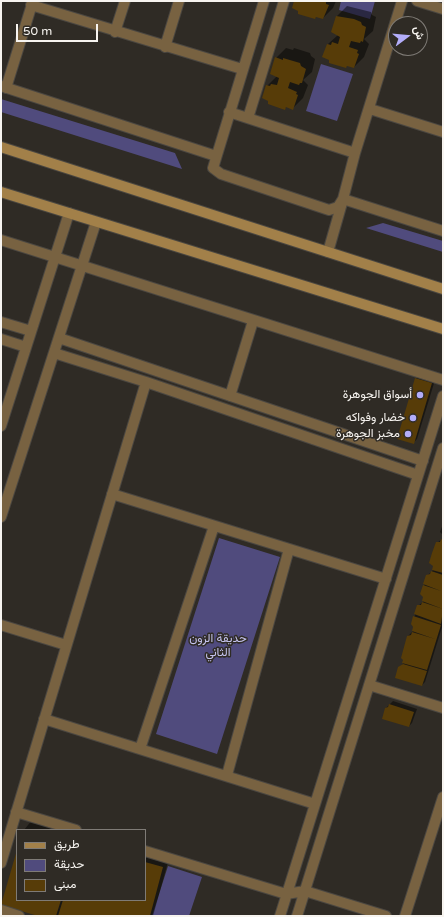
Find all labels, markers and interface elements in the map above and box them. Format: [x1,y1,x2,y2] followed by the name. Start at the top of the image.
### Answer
[18,16,100,42] scale bar
[388,16,428,56] north arrow
[23,24,52,38] text: 50 m
[411,25,427,41] text: ش
[343,388,412,402] place label: أسواق الجوهرة
[415,390,425,400] marker: أسواق الجوهرة
[346,411,405,425] place label: خضار وفواكه
[408,413,418,423] marker: خضار وفواكه
[336,427,400,441] place label: مخبز الجوهرة
[403,429,413,439] marker: مخبز الجوهرة
[189,632,247,660] park label: حديقة الزون الثاني
[16,829,146,901] legend
[54,837,79,851] text: طريق
[54,857,84,871] text: حديقة
[54,877,76,891] text: مبنى

